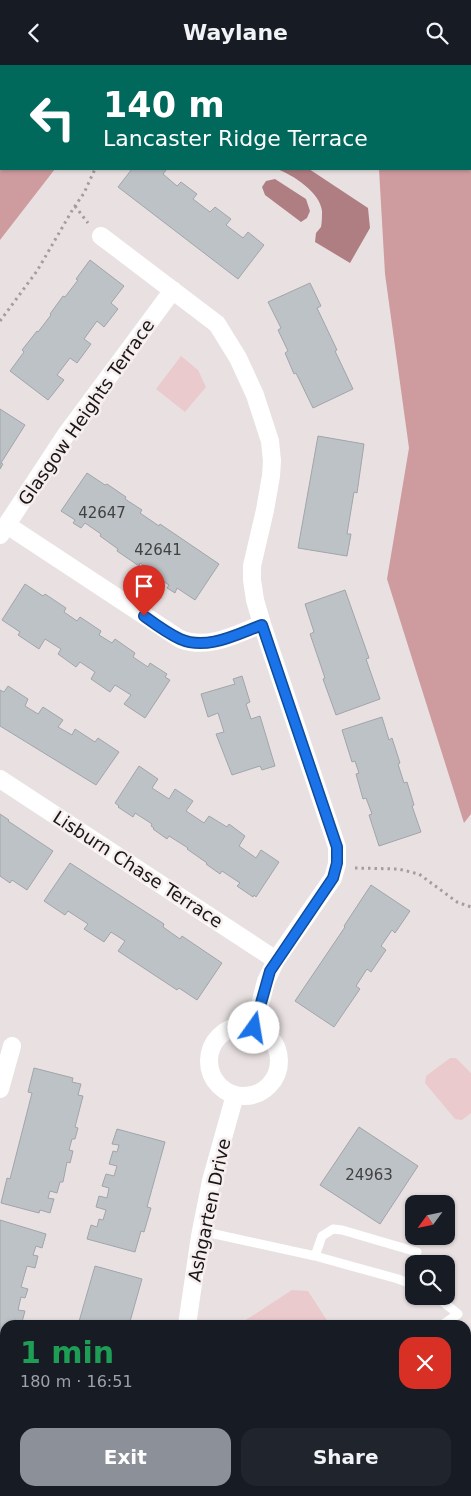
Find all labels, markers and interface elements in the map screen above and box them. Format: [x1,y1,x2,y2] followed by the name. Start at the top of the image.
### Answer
[20,19,48,47] icon: back
[423,19,451,47] icon: search
[183,20,288,45] text: Waylane
[20,85,85,150] icon: left
[103,85,225,125] text: 140 m
[103,126,368,151] text: Lancaster Ridge Terrace
[14,315,158,509] street label: Glasgow Heights Terrace
[78,504,126,522] house number: 42647
[134,541,182,559] house number: 42641
[123,565,165,616] pin
[130,572,158,600] icon: arrive
[49,806,227,932] street label: Lisburn Chase Terrace
[227,1001,279,1053] position arrow
[184,1136,234,1284] street label: Ashgarten Drive
[345,1166,393,1184] house number: 24963
[405,1195,455,1245] north arrow
[405,1195,455,1305] map controls
[405,1255,455,1305] button: search
[20,1335,114,1370] text: 1 min
[399,1337,451,1389] button: close
[20,1372,133,1391] text: 180 m · 16:51
[20,1428,231,1486] button: Exit
[241,1428,451,1486] button: Share

